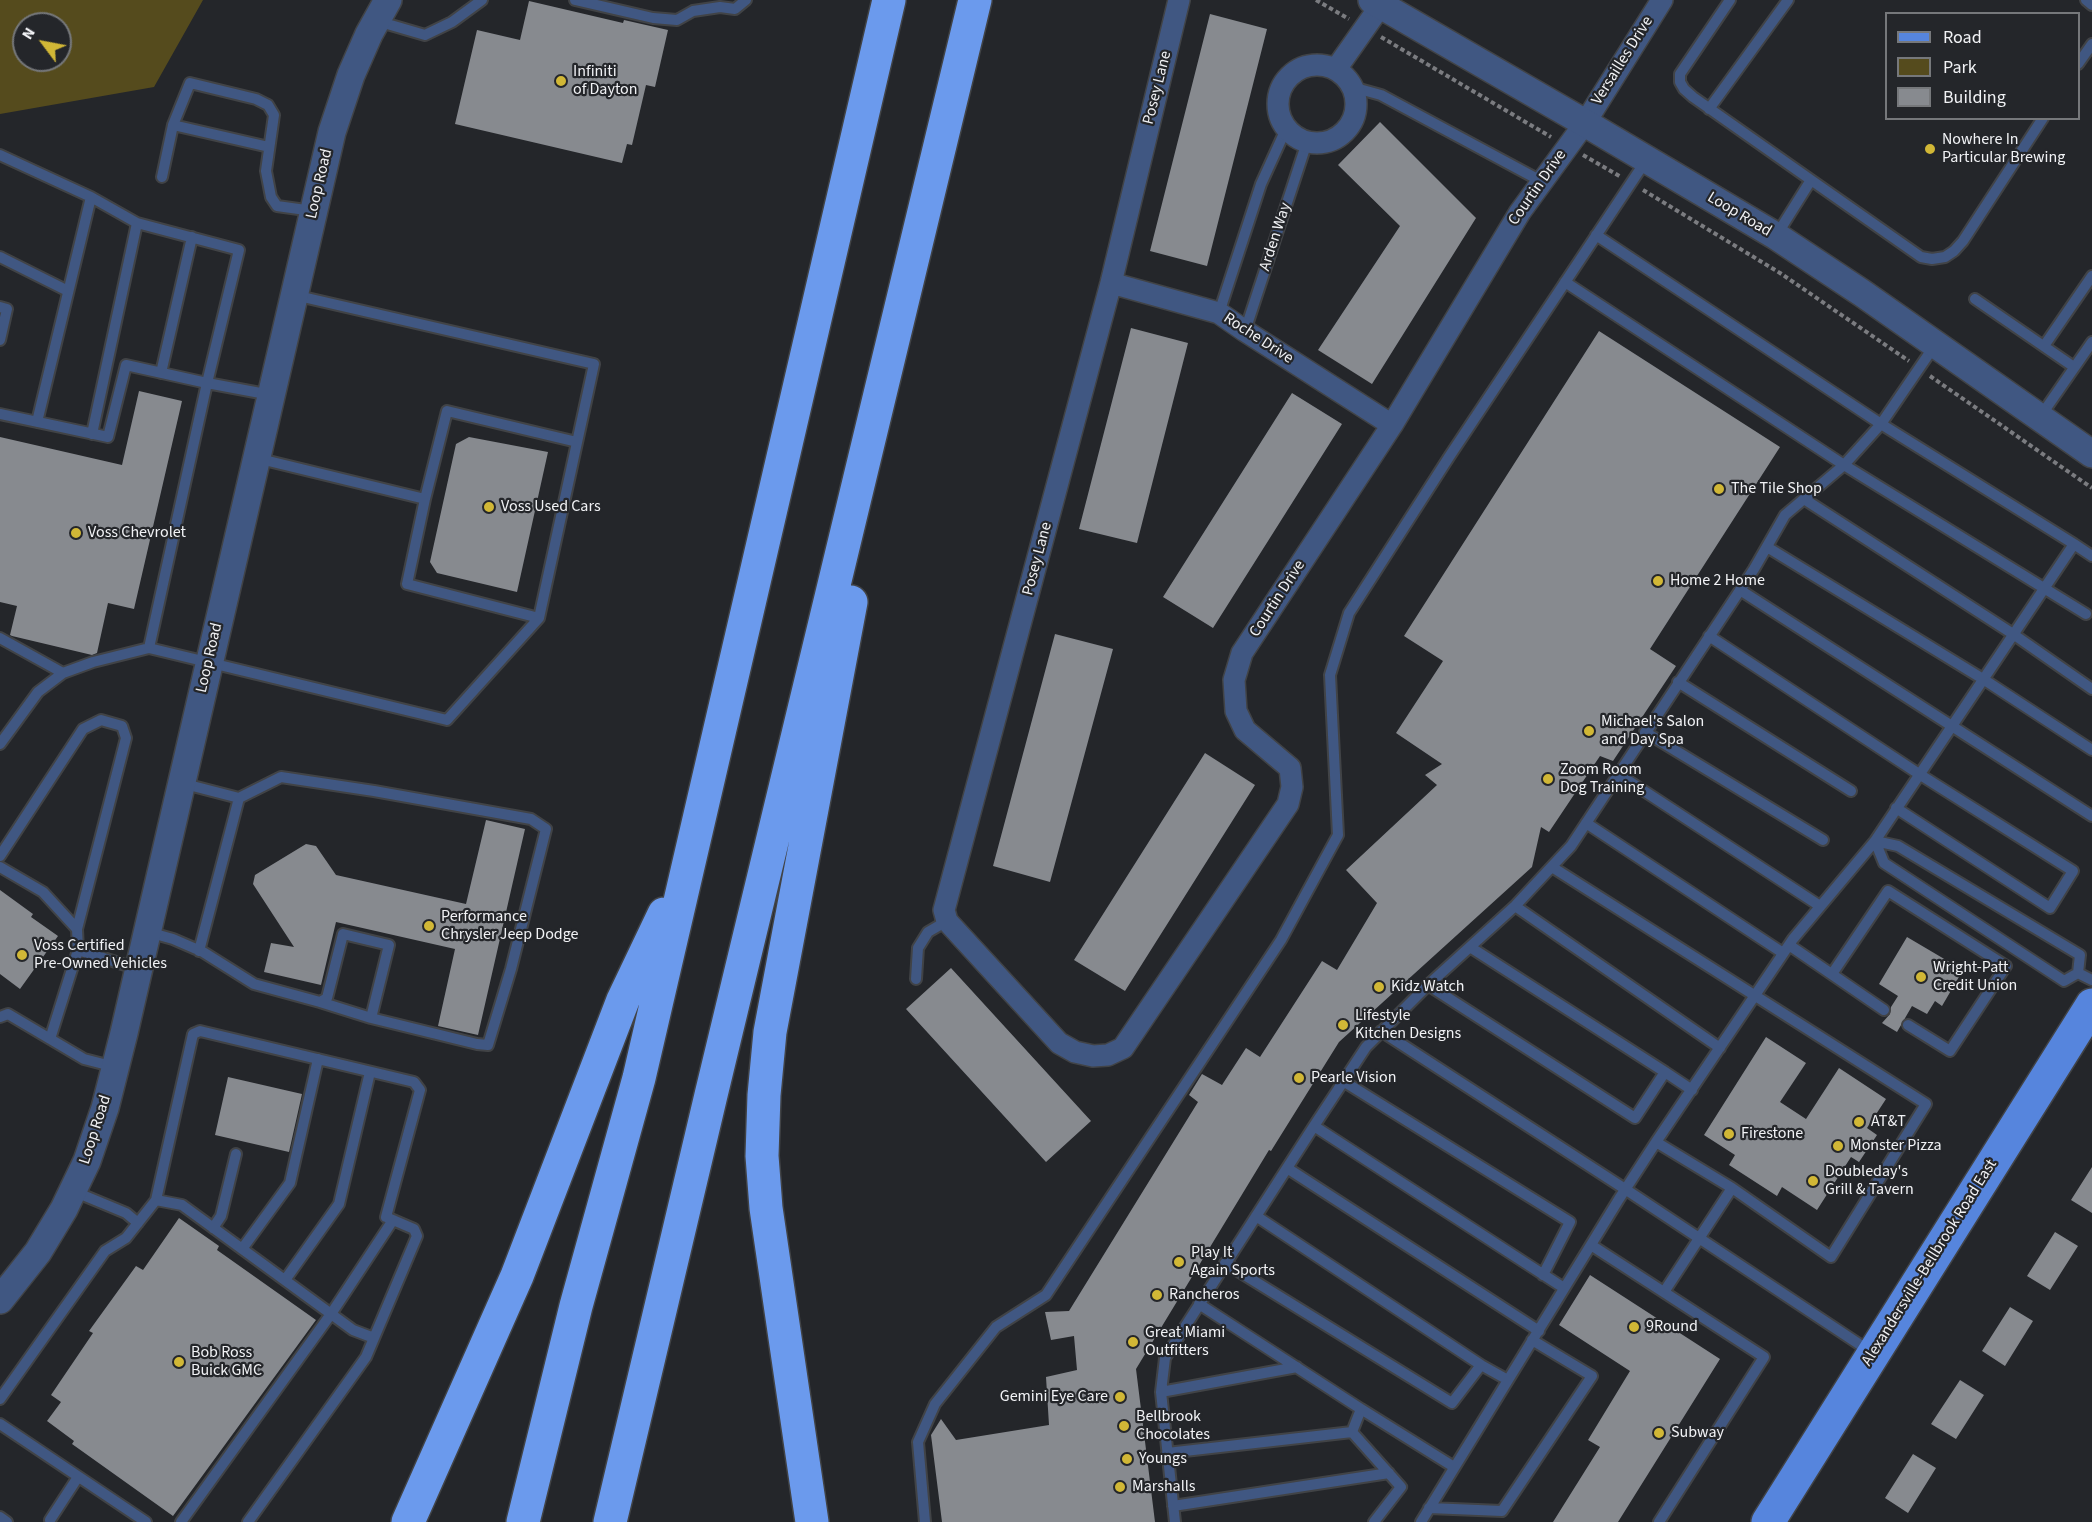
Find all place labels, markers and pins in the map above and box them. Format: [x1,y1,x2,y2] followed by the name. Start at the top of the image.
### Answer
[573,62,637,100] place label: Infiniti of Dayton
[554,74,568,88] marker: Infiniti of Dayton
[1942,130,2065,168] place label: Nowhere In Particular Brewing
[1923,142,1937,156] marker: Nowhere In Particular Brewing
[1731,479,1822,499] place label: The Tile Shop
[1712,482,1726,496] marker: The Tile Shop
[501,497,601,517] place label: Voss Used Cars
[482,500,496,514] marker: Voss Used Cars
[88,523,186,543] place label: Voss Chevrolet
[69,526,83,540] marker: Voss Chevrolet
[1670,571,1765,591] place label: Home 2 Home
[1651,574,1665,588] marker: Home 2 Home
[1601,712,1704,750] place label: Michael's Salon and Day Spa
[1582,724,1596,738] marker: Michael's Salon and Day Spa
[1560,760,1644,798] place label: Zoom Room Dog Training
[1541,772,1555,786] marker: Zoom Room Dog Training
[441,907,579,945] place label: Performance Chrysler Jeep Dodge
[422,919,436,933] marker: Performance Chrysler Jeep Dodge
[34,936,167,974] place label: Voss Certified Pre-Owned Vehicles
[15,948,29,962] marker: Voss Certified Pre-Owned Vehicles
[1933,958,2017,996] place label: Wright-Patt Credit Union
[1914,970,1928,984] marker: Wright-Patt Credit Union
[1391,977,1464,997] place label: Kidz Watch
[1372,980,1386,994] marker: Kidz Watch
[1355,1006,1461,1044] place label: Lifestyle Kitchen Designs
[1336,1018,1350,1032] marker: Lifestyle Kitchen Designs
[1311,1068,1396,1088] place label: Pearle Vision
[1292,1071,1306,1085] marker: Pearle Vision
[1871,1112,1906,1132] place label: AT&T
[1852,1115,1866,1129] marker: AT&T
[1741,1124,1803,1144] place label: Firestone
[1722,1127,1736,1141] marker: Firestone
[1850,1136,1942,1156] place label: Monster Pizza
[1831,1139,1845,1153] marker: Monster Pizza
[1825,1162,1914,1200] place label: Doubleday's Grill & Tavern
[1806,1174,1820,1188] marker: Doubleday's Grill & Tavern
[1191,1243,1275,1281] place label: Play It Again Sports
[1172,1255,1186,1269] marker: Play It Again Sports
[1169,1285,1240,1305] place label: Rancheros
[1150,1288,1164,1302] marker: Rancheros
[1646,1317,1698,1337] place label: 9Round
[1627,1320,1641,1334] marker: 9Round
[1145,1323,1225,1361] place label: Great Miami Outfitters
[1126,1335,1140,1349] marker: Great Miami Outfitters
[191,1343,262,1381] place label: Bob Ross Buick GMC
[172,1355,186,1369] marker: Bob Ross Buick GMC
[1000,1387,1108,1407] place label: Gemini Eye Care
[1113,1390,1127,1404] marker: Gemini Eye Care
[1136,1407,1210,1445] place label: Bellbrook Chocolates
[1117,1419,1131,1433] marker: Bellbrook Chocolates
[1671,1423,1724,1443] place label: Subway
[1652,1426,1666,1440] marker: Subway
[1139,1449,1187,1469] place label: Youngs
[1120,1452,1134,1466] marker: Youngs
[1132,1477,1196,1497] place label: Marshalls
[1113,1480,1127,1494] marker: Marshalls

